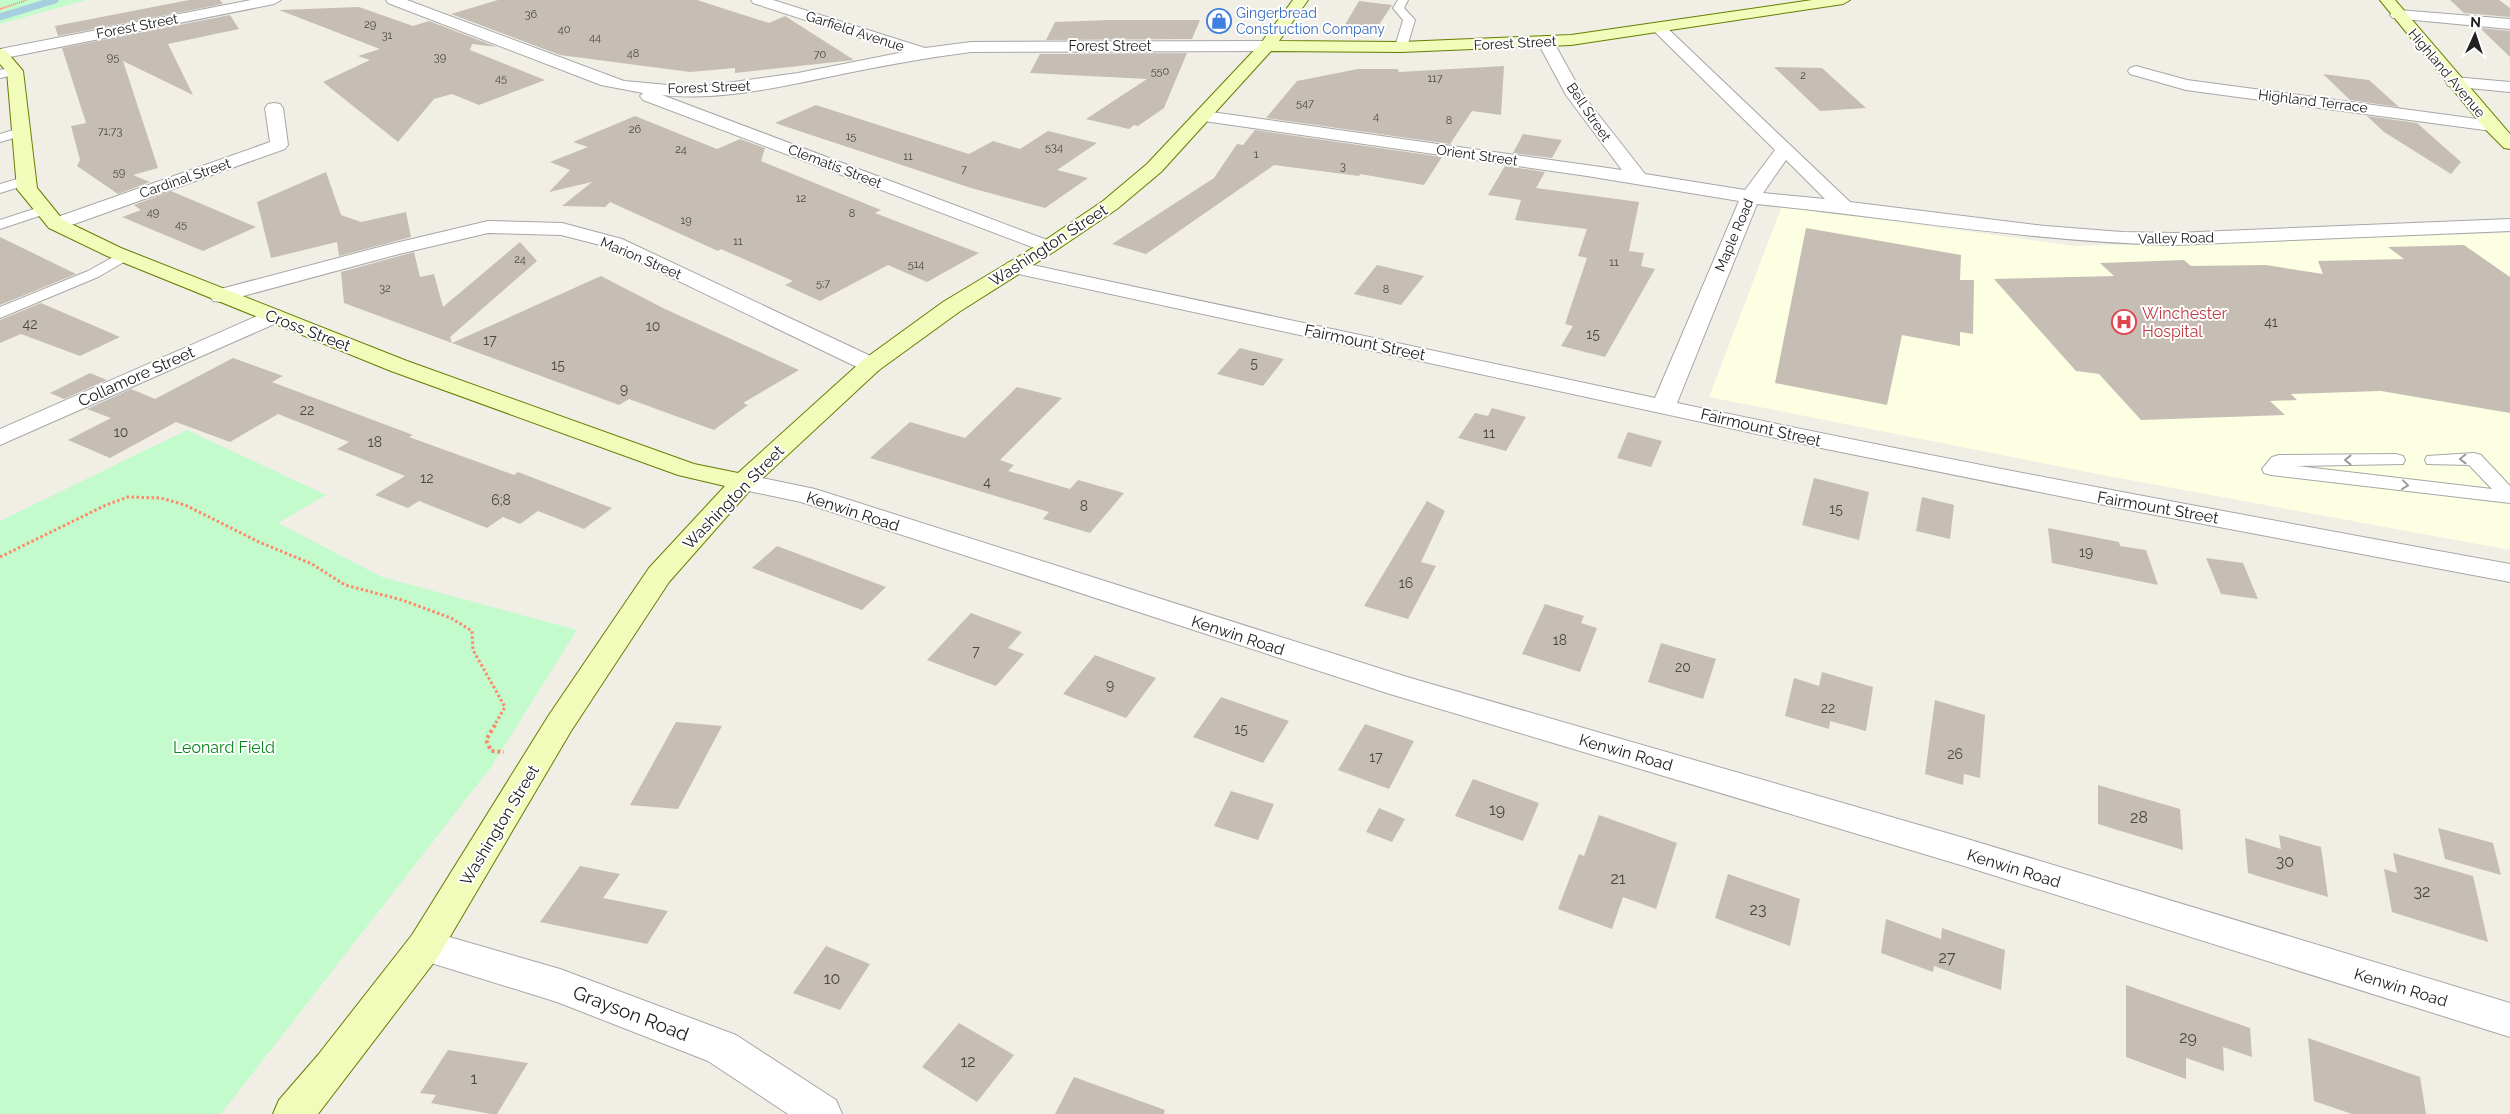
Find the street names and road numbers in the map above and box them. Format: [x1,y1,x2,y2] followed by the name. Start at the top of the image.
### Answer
[804,8,906,54] street label: Garfield Avenue
[95,10,179,42] street label: Forest Street
[2405,25,2489,121] street label: Highland Avenue
[1473,33,1557,53] street label: Forest Street
[1069,38,1152,54] street label: Forest Street
[667,78,751,96] street label: Forest Street
[1564,80,1615,145] street label: Bell Street
[2257,86,2369,116] street label: Highland Terrace
[786,141,884,191] street label: Clematis Street
[1435,141,1519,169] street label: Orient Street
[137,155,233,201] street label: Cardinal Street
[1711,196,1757,274] street label: Maple Road
[986,200,1111,291] street label: Washington Street
[2138,229,2214,247] street label: Valley Road
[598,234,684,282] street label: Marion Street
[263,306,354,356] street label: Cross Street
[1303,320,1428,365] street label: Fairmount Street
[75,342,198,411] street label: Collamore Street
[1699,404,1824,451] street label: Fairmount Street
[679,441,788,553] street label: Washington Street
[2096,487,2221,528] street label: Fairmount Street
[804,488,902,535] street label: Kenwin Road
[1189,612,1287,659] street label: Kenwin Road
[1577,730,1675,775] street label: Kenwin Road
[456,761,543,889] street label: Washington Street
[1965,845,2063,892] street label: Kenwin Road
[2352,964,2450,1011] street label: Kenwin Road
[570,981,692,1045] street label: Grayson Road

